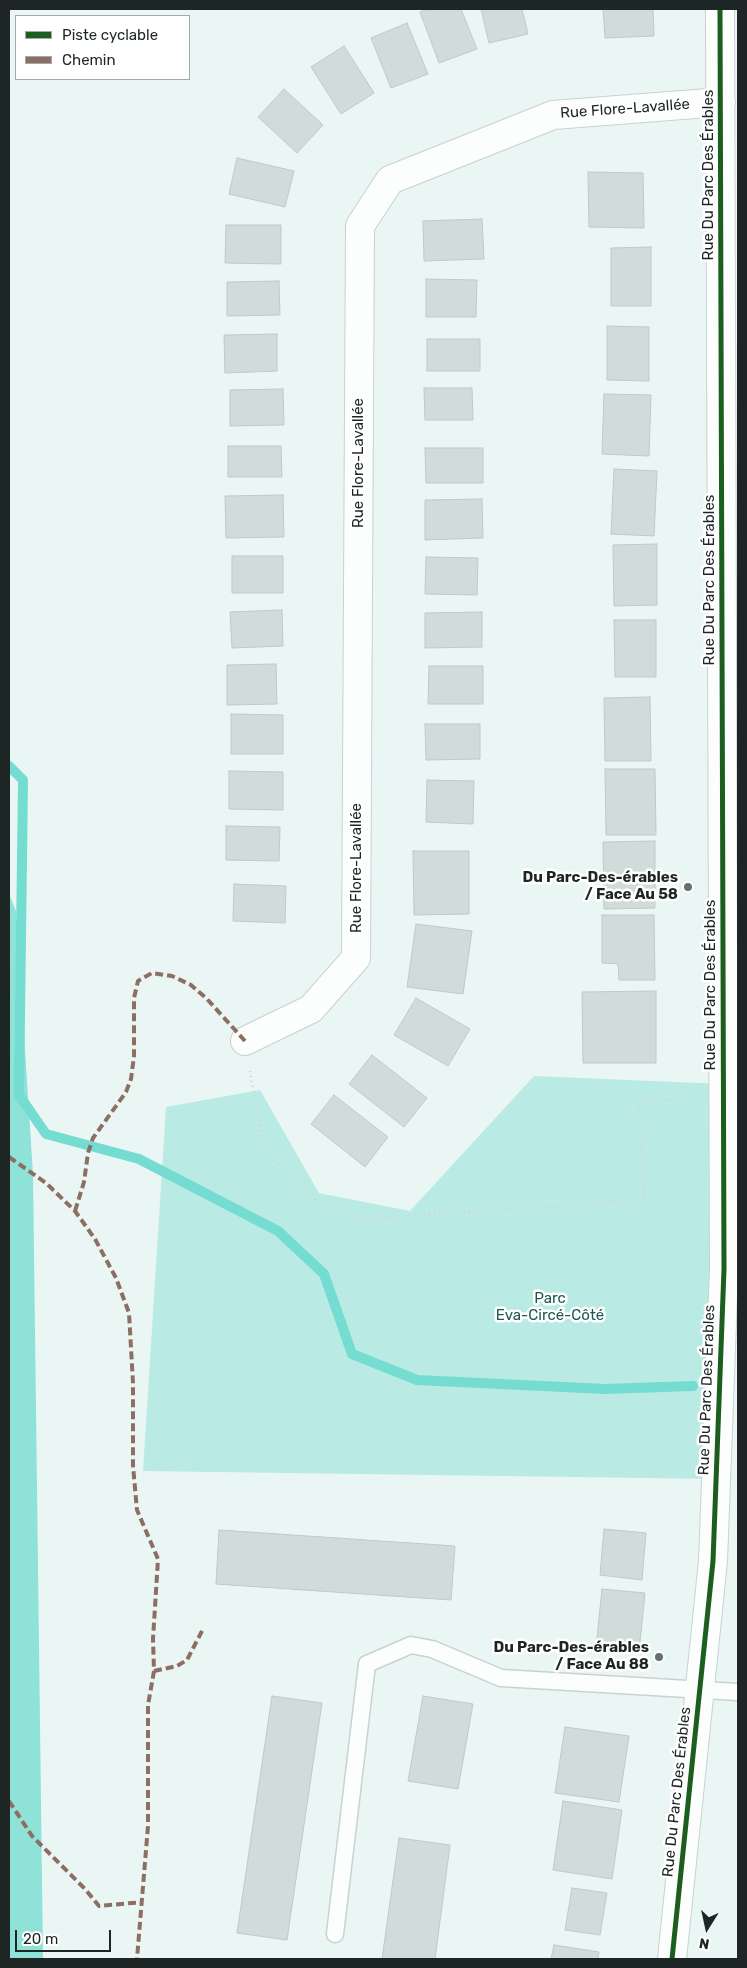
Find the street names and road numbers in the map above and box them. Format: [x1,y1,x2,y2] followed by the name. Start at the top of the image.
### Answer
[700,90,718,260] street label: Rue Du Parc Des Érables
[560,95,690,123] street label: Rue Flore-Lavallée
[350,398,368,528] street label: Rue Flore-Lavallée
[701,495,719,665] street label: Rue Du Parc Des Érables
[348,803,366,933] street label: Rue Flore-Lavallée
[702,900,720,1070] street label: Rue Du Parc Des Érables
[695,1304,719,1476] street label: Rue Du Parc Des Érables
[659,1706,695,1878] street label: Rue Du Parc Des Érables

